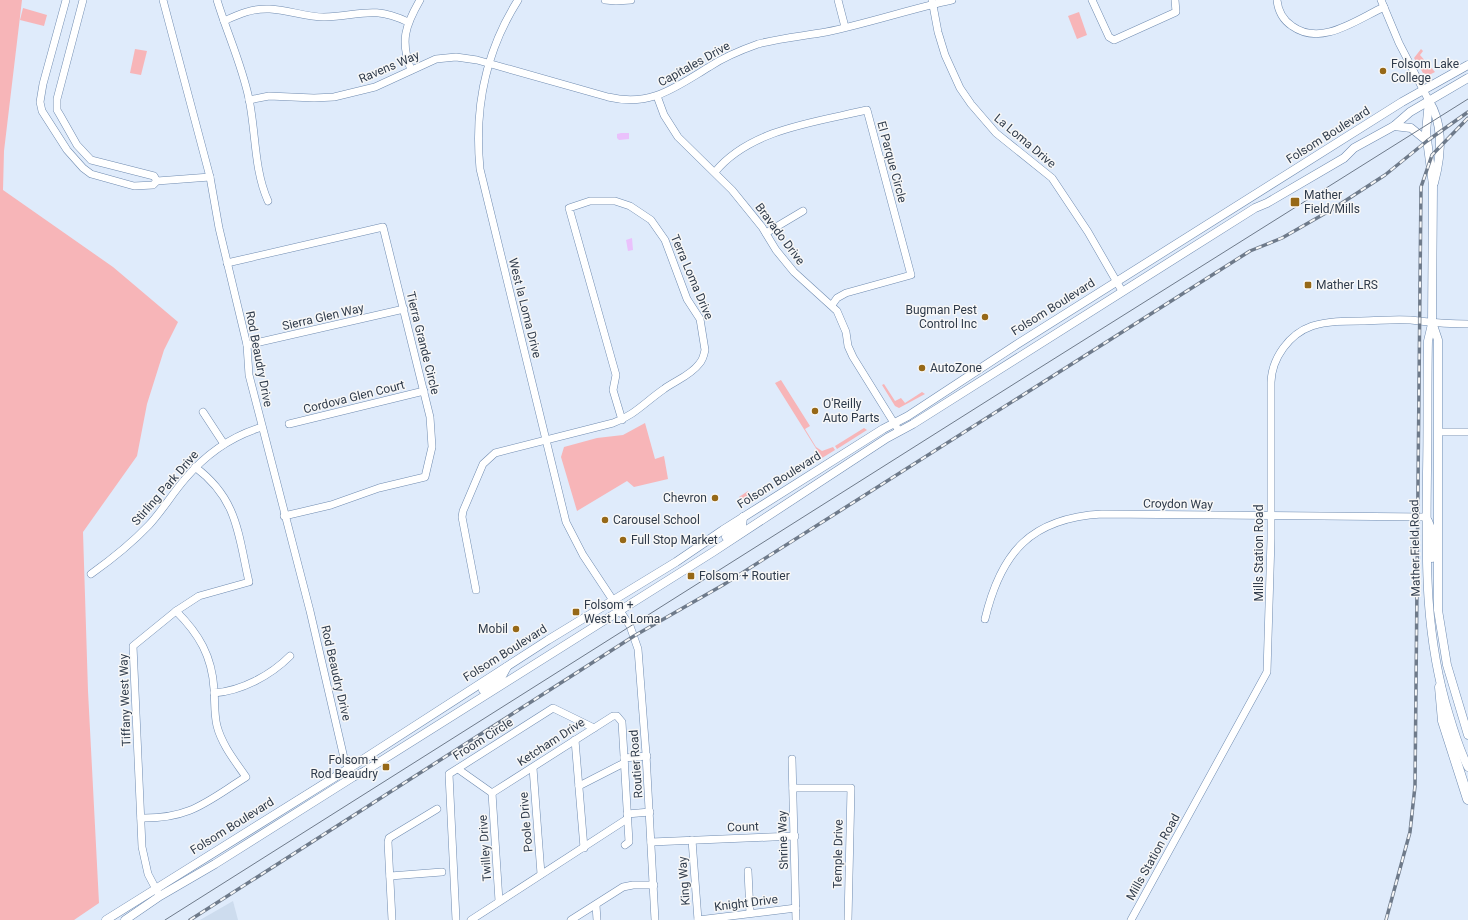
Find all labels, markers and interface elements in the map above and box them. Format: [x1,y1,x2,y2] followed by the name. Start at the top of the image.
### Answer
[656,39,732,89] street label: Capitales Drive
[357,48,422,86] street label: Ravens Way
[1391,57,1459,85] place label: Folsom Lake College
[1378,66,1388,76] marker: Folsom Lake College
[1284,104,1372,166] street label: Folsom Boulevard
[991,111,1059,171] street label: La Loma Drive
[874,120,910,204] street label: El Parque Circle
[1304,188,1360,216] place label: Mather Field/Mills
[1289,196,1301,208] marker: Mather Field/Mills
[752,200,808,268] street label: Bravado Drive
[668,233,716,321] street label: Terra Loma Drive
[506,257,544,359] street label: West la Loma Drive
[1009,276,1097,338] street label: Folsom Boulevard
[1316,278,1378,292] place label: Mather LRS
[1303,280,1313,290] marker: Mather LRS
[403,290,443,396] street label: Tierra Grande Circle
[281,301,366,333] street label: Sierra Glen Way
[906,303,977,331] place label: Bugman Pest Control Inc
[243,310,275,408] street label: Rod Beaudry Drive
[980,312,990,322] marker: Bugman Pest Control Inc
[930,361,982,375] place label: AutoZone
[917,363,927,373] marker: AutoZone
[302,378,406,416] street label: Cordova Glen Court
[823,397,880,425] place label: O'Reilly Auto Parts
[810,406,820,416] marker: O'Reilly Auto Parts
[129,448,201,528] street label: Stirling Park Drive
[735,449,823,511] street label: Folsom Boulevard
[663,491,707,505] place label: Chevron
[710,493,720,503] marker: Chevron
[1143,496,1213,512] street label: Croydon Way
[1407,499,1423,597] street label: Mather Field Road
[1252,505,1266,601] street label: Mills Station Road
[613,513,700,527] place label: Carousel School
[600,515,610,525] marker: Carousel School
[631,533,718,547] place label: Full Stop Market
[618,535,628,545] marker: Full Stop Market
[699,569,790,583] place label: Folsom + Routier
[686,571,696,581] marker: Folsom + Routier
[584,598,660,626] place label: Folsom + West La Loma
[571,607,581,617] marker: Folsom + West La Loma
[461,622,549,684] street label: Folsom Boulevard
[478,622,508,636] place label: Mobil
[318,624,354,722] street label: Rod Beaudry Drive
[511,624,521,634] marker: Mobil
[116,653,134,747] street label: Tiffany West Way
[451,715,515,763] street label: Froom Circle
[515,715,587,769] street label: Ketcham Drive
[627,729,645,799] street label: Routier Road
[310,753,378,781] place label: Folsom + Rod Beaudry
[381,762,391,772] marker: Folsom + Rod Beaudry
[516,791,536,853] street label: Poole Drive
[188,795,276,857] street label: Folsom Boulevard
[775,810,791,870] street label: Shrine Way
[1123,811,1183,903] street label: Mills Station Road
[476,814,494,882] street label: Twilley Drive
[727,819,759,835] street label: Count
[830,819,846,889] street label: Temple Drive
[675,856,693,906] street label: King Way
[713,892,779,914] street label: Knight Drive

